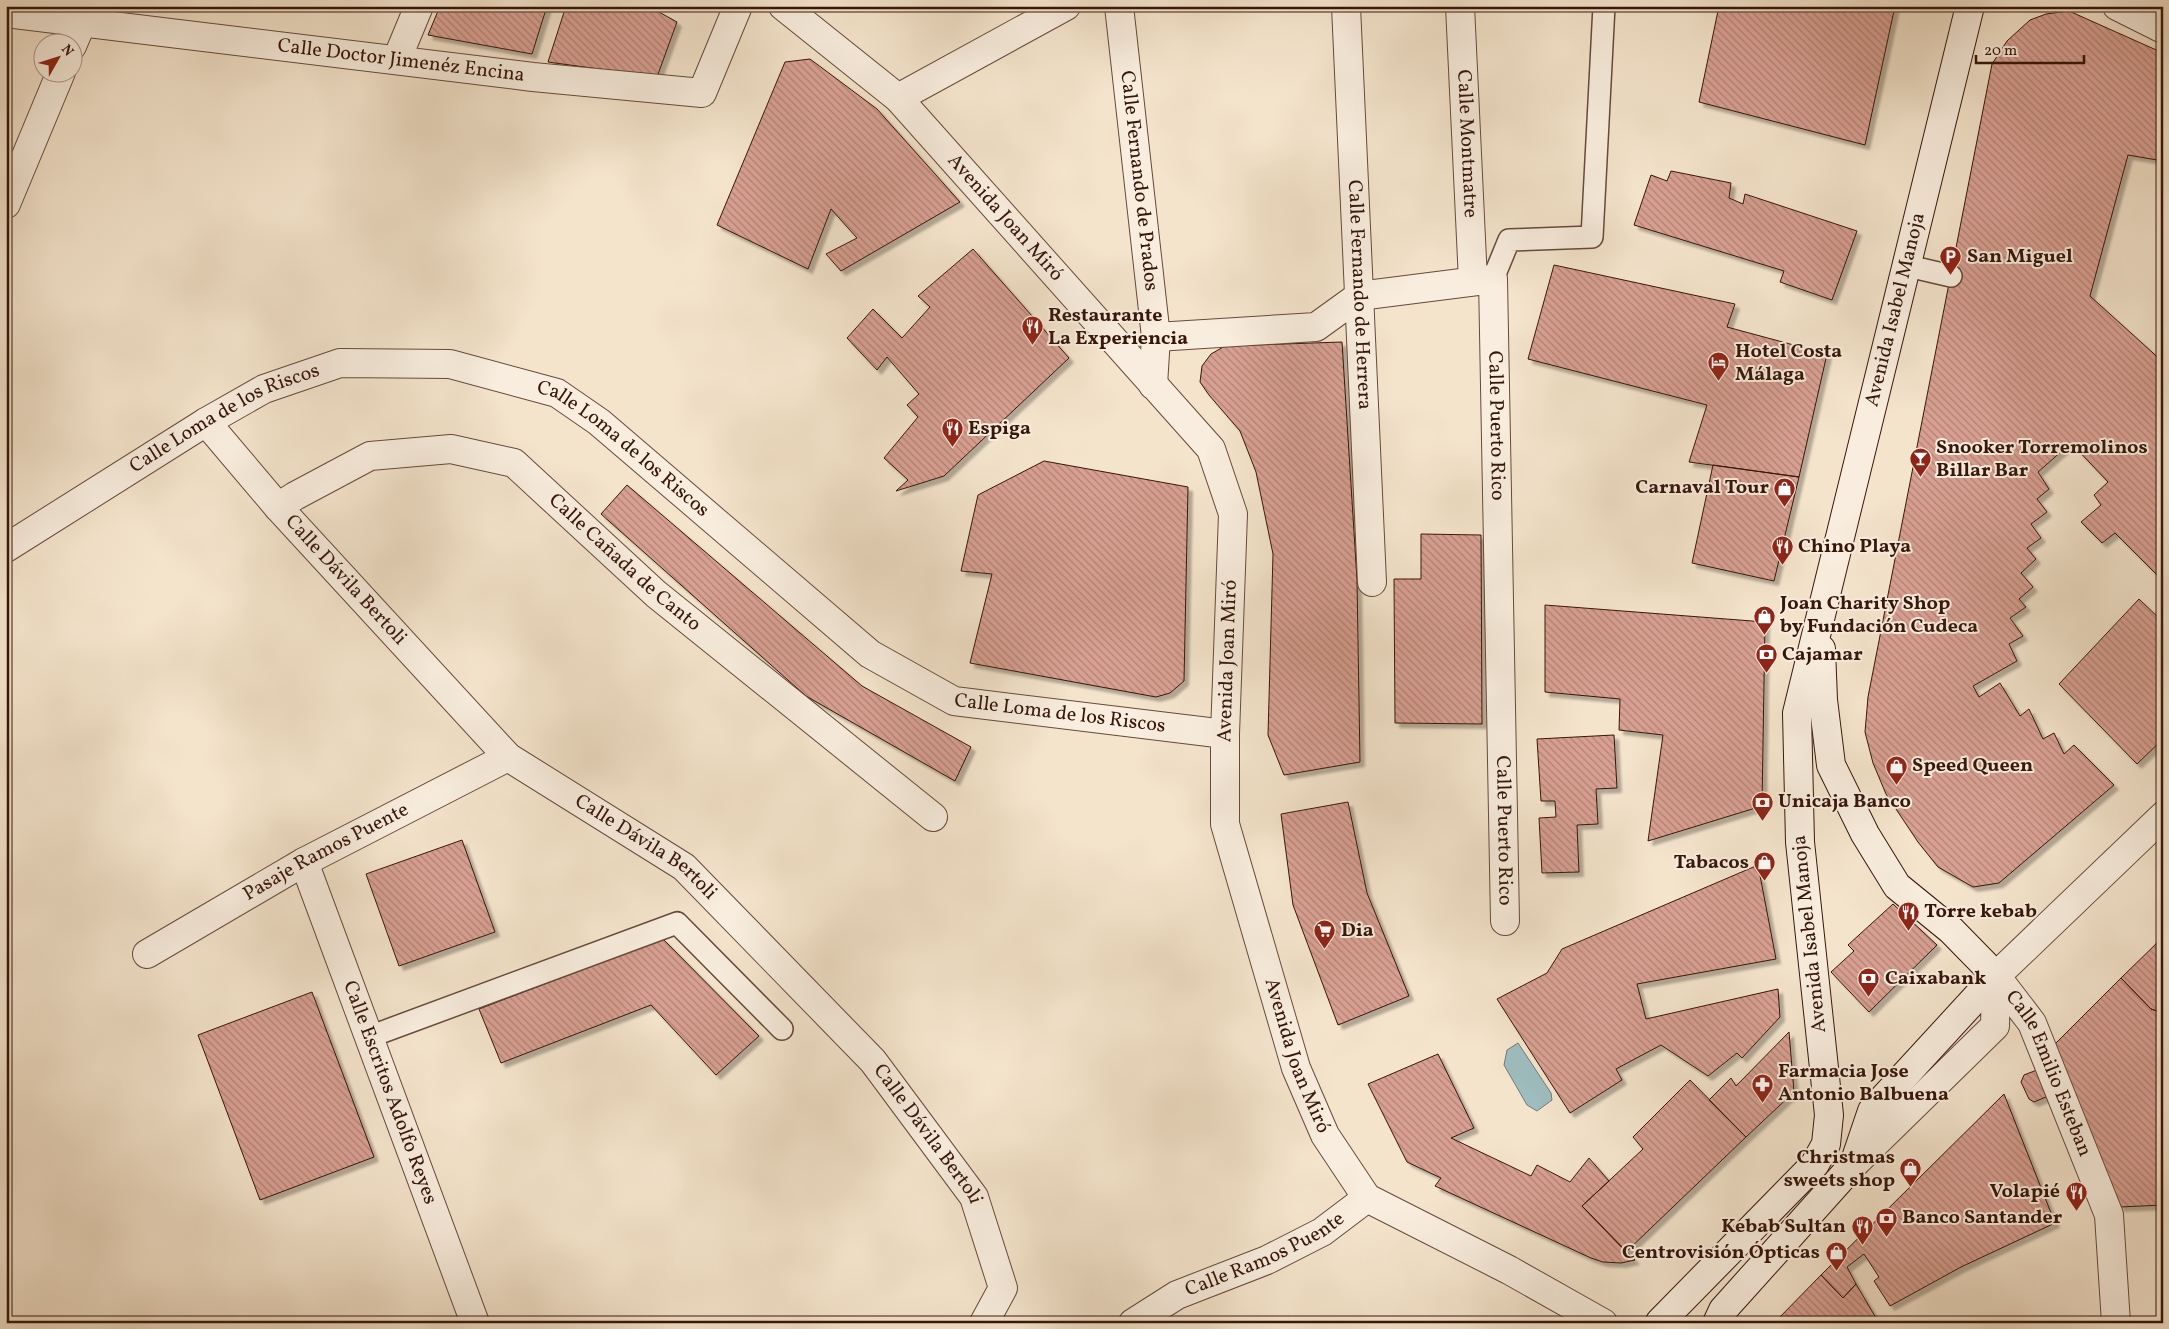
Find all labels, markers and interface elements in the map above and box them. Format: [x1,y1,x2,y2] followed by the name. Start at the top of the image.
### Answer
[32,32,82,82] north arrow
[276,32,526,90] street label: Calle Doctor Jimenéz Encina
[1976,32,2084,64] scale bar
[56,41,78,61] text: N
[1984,41,2017,62] text: 20 m
[1112,69,1165,293] street label: Calle Fernando de Prados
[1449,69,1484,219] street label: Calle Montmatre
[940,148,1070,288] street label: Avenida Joan Miró
[1340,179,1378,410] street label: Calle Fernando de Herrera
[1858,210,1933,410] street label: Avenida Isabel Manoja
[1967,243,2073,271] place label: San Miguel
[1939,245,1963,276] parking icon: San Miguel
[1048,302,1188,353] place label: Restaurante La Experiencia
[1020,315,1044,346] restaurant icon: Restaurante La Experiencia
[1735,338,1842,389] place label: Hotel Costa Málaga
[1480,350,1511,501] street label: Calle Puerto Rico
[1707,351,1731,382] hotel icon: Hotel Costa Málaga
[124,357,323,481] street label: Calle Loma de los Riscos
[534,374,715,524] street label: Calle Loma de los Riscos
[968,415,1031,443] place label: Espiga
[940,417,964,448] restaurant icon: Espiga
[1936,434,2148,485] place label: Snooker Torremolinos Billar Bar
[1908,447,1932,478] bar icon: Snooker Torremolinos Billar Bar
[1635,474,1769,502] place label: Carnaval Tour
[1773,476,1797,507] shop icon: Carnaval Tour
[542,487,707,639] street label: Calle Cañada de Canto
[278,509,413,652] street label: Calle Dávila Bertoli
[1798,533,1911,561] place label: Chino Playa
[1770,535,1794,566] restaurant icon: Chino Playa
[1211,579,1245,743] street label: Avenida Joan Miró
[1779,590,1978,641] place label: Joan Charity Shop by Fundación Cudeca
[1752,604,1776,635] shop icon: Joan Charity Shop by Fundación Cudeca
[1782,641,1863,669] place label: Cajamar
[1754,643,1778,674] bank icon: Cajamar
[953,687,1167,741] street label: Calle Loma de los Riscos
[1912,752,2033,780] place label: Speed Queen
[1884,754,1908,785] shop icon: Speed Queen
[1488,755,1519,906] street label: Calle Puerto Rico
[569,788,723,907] street label: Calle Dávila Bertoli
[1778,788,1911,816] place label: Unicaja Banco
[1750,790,1774,821] bank icon: Unicaja Banco
[238,796,414,909] street label: Pasaje Ramos Puente
[1786,834,1834,1034] street label: Avenida Isabel Manoja
[1673,849,1749,877] place label: Tabacos
[1753,851,1777,882] shop icon: Tabacos
[1924,898,2037,926] place label: Torre kebab
[1896,900,1920,931] restaurant icon: Torre kebab
[1341,917,1374,945] place label: Dia
[1313,919,1337,950] supermarket icon: Dia
[1885,965,1986,993] place label: Caixabank
[1857,967,1881,998] bank icon: Caixabank
[1257,975,1337,1138] street label: Avenida Joan Miró
[335,977,444,1208] street label: Calle Escritos Adolfo Reyes
[1998,985,2098,1161] street label: Calle Emilio Esteban
[866,1058,989,1207] street label: Calle Dávila Bertoli
[1778,1058,1949,1109] place label: Farmacia Jose Antonio Balbuena
[1750,1072,1774,1103] pharmacy icon: Farmacia Jose Antonio Balbuena
[1784,1144,1895,1195] place label: Christmas sweets shop
[1899,1157,1923,1188] shop icon: Christmas sweets shop
[1990,1178,2060,1206] place label: Volapié
[2064,1180,2088,1211] restaurant icon: Volapié
[1902,1204,2063,1232] place label: Banco Santander
[1181,1206,1351,1304] street label: Calle Ramos Puente
[1874,1206,1898,1237] bank icon: Banco Santander
[1721,1213,1846,1241] place label: Kebab Sultan
[1850,1215,1874,1246] restaurant icon: Kebab Sultan
[1622,1239,1820,1267] place label: Centrovisión Ópticas
[1824,1241,1848,1272] shop icon: Centrovisión Ópticas

